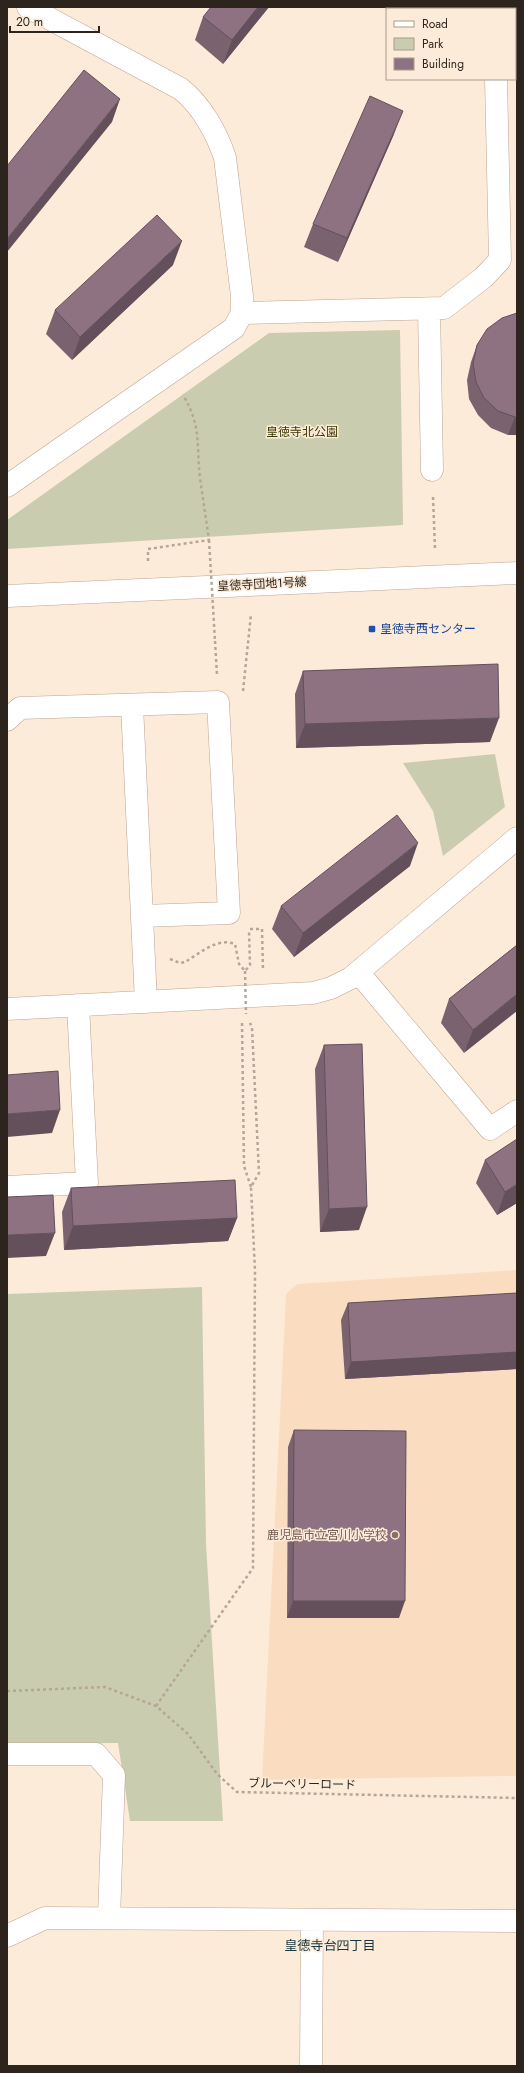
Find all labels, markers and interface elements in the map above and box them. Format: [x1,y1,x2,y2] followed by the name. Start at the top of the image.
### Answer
[10,8,99,34] scale bar
[386,8,516,80] legend
[16,13,43,31] text: 20 m
[422,15,448,33] text: Road
[422,35,444,53] text: Park
[422,55,464,73] text: Building
[266,423,338,441] park label: 皇徳寺北公園
[217,573,307,595] street label: 皇徳寺団地1号線
[380,620,476,638] place label: 皇徳寺西センター
[367,624,377,634] marker: 皇徳寺西センター
[267,1526,387,1544] place label: 鹿児島市立宮川小学校
[390,1530,400,1540] marker: 鹿児島市立宮川小学校
[248,1774,356,1794] street label: ブルーベリーロード
[284,1936,376,1955] district label: 皇徳寺台四丁目

